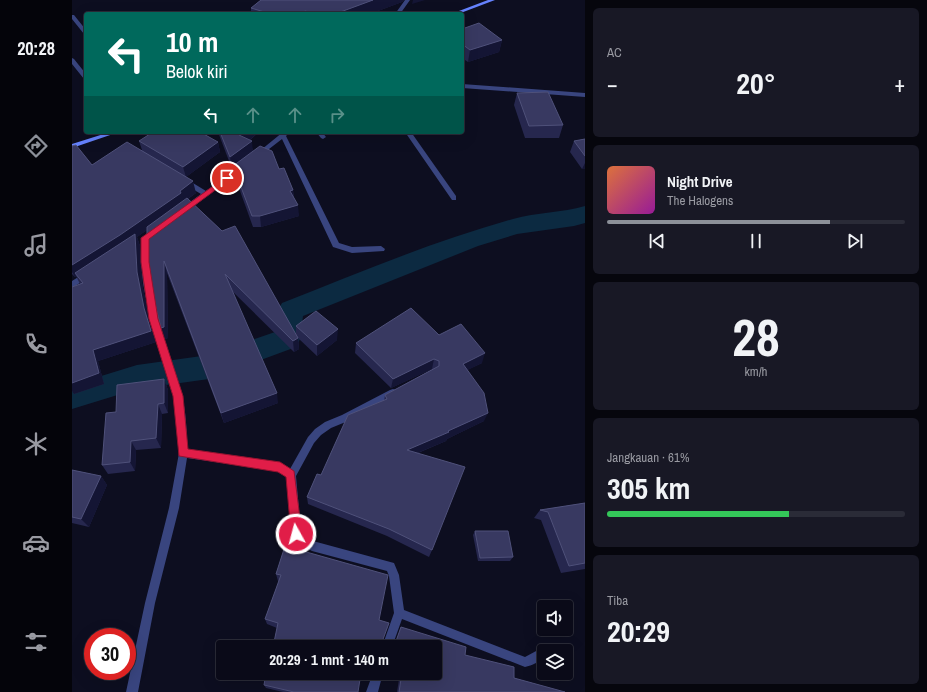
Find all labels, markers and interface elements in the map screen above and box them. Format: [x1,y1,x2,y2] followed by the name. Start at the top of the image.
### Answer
[166,23,218,61] text: 10 m
[100,28,152,80] icon: left
[17,36,55,61] text: 20:28
[607,44,622,61] text: AC
[166,59,228,84] text: Belok kiri
[736,63,776,103] text: 20°
[607,69,618,99] text: −
[894,69,905,99] text: +
[200,104,222,126] icon: left
[242,104,264,126] icon: ahead
[284,104,306,126] icon: ahead
[326,104,348,126] icon: right
[22,132,50,160] icon: directions
[210,161,244,195] pin
[216,167,238,189] icon: arrive
[667,171,733,192] text: Night Drive
[667,192,733,209] text: The Halogens
[646,230,668,252] icon: previous
[745,230,767,252] icon: pause
[844,230,866,252] icon: next
[22,231,50,259] icon: music
[732,302,780,372] text: 28
[22,330,50,358] icon: phone
[744,363,768,380] text: km/h
[22,430,50,458] icon: climate
[607,449,689,466] text: Jangkauan · 61%
[607,468,690,508] text: 305 km
[275,513,317,555] position arrow
[22,529,50,557] icon: car
[607,592,628,609] text: Tiba
[537,600,573,680] map controls
[537,600,573,636] button: sound
[607,611,670,651] text: 20:29
[22,628,50,656] icon: filters
[84,628,136,680] speed limit sign: 30
[537,644,573,680] button: layers
[269,649,389,670] text: 20:29 · 1 mnt · 140 m

